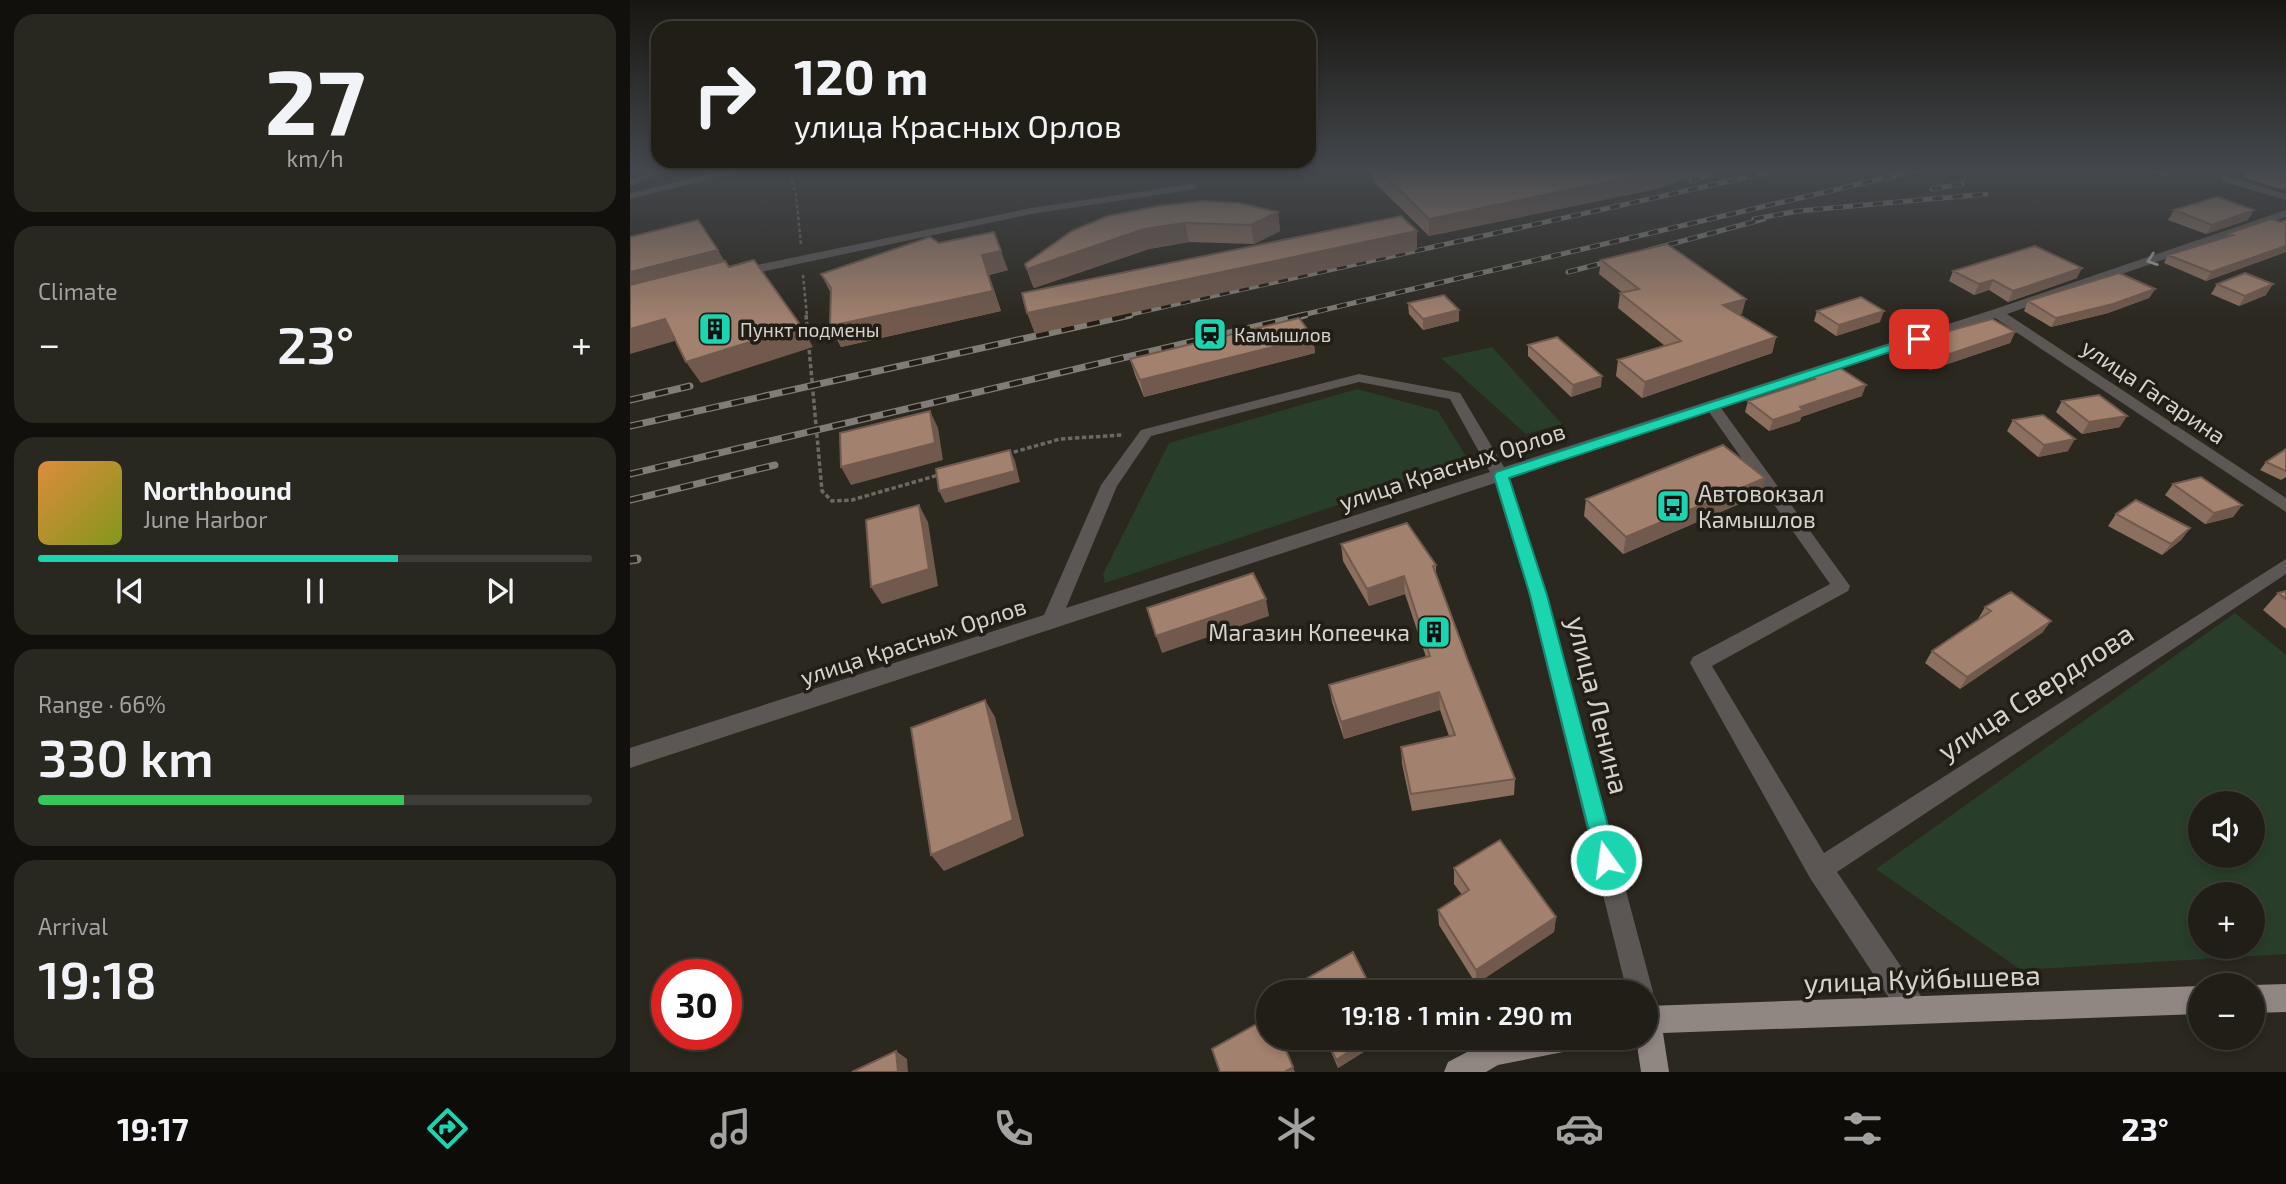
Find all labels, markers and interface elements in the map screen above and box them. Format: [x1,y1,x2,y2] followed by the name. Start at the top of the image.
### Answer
[265,44,365,153] text: 27
[794,46,928,105] text: 120 m
[679,49,770,140] icon: right
[794,106,1122,144] text: улица Красных Орлов
[286,144,344,172] text: km/h
[2146,252,2159,266] one-way arrow
[38,277,118,305] text: Climate
[1889,309,1949,369] pin
[696,310,734,348] building icon: Пункт подмены
[277,312,354,374] text: 23°
[1191,315,1229,353] station icon: Камышлов
[740,318,879,342] place label: Пункт подмены
[38,320,60,366] text: −
[571,320,592,366] text: +
[1900,320,1938,358] icon: arrive
[1234,323,1331,346] place label: Камышлов
[2076,333,2231,450] street label: улица Гагарина
[1336,416,1569,517] street label: улица Красных Орлов
[143,474,292,505] text: Northbound
[1698,479,1824,533] place label: Автовокзал Камышлов
[1654,487,1692,525] bus stop icon: Автовокзал Камышлов
[143,505,267,533] text: June Harbor
[111,572,149,610] icon: previous
[296,572,334,610] icon: pause
[481,572,519,610] icon: next
[797,591,1030,692] street label: улица Красных Орлов
[1560,612,1638,798] street label: улица Ленина
[1415,613,1453,651] building icon: Магазин Копеечка
[1931,615,2139,767] street label: улица Свердлова
[1208,618,1410,646] place label: Магазин Копеечка
[38,690,166,718] text: Range · 66%
[38,725,214,787] text: 330 km
[2188,791,2265,1050] map controls
[2188,791,2265,868] button: sound
[1569,823,1643,897] position arrow
[2188,882,2265,959] button: +
[38,912,108,940] text: Arrival
[38,947,157,1009] text: 19:18
[1803,957,2041,999] street label: улица Куйбышева
[651,959,742,1050] speed limit sign: 30
[2188,973,2265,1050] button: −
[1341,999,1573,1030] text: 19:18 · 1 min · 290 m
[423,1104,472,1153] icon: directions
[706,1104,755,1153] icon: music
[989,1104,1038,1153] icon: phone
[1272,1104,1321,1153] icon: climate
[1555,1104,1604,1153] icon: car
[1838,1104,1887,1153] icon: filters
[117,1109,189,1147] text: 19:17
[2121,1109,2169,1147] text: 23°

